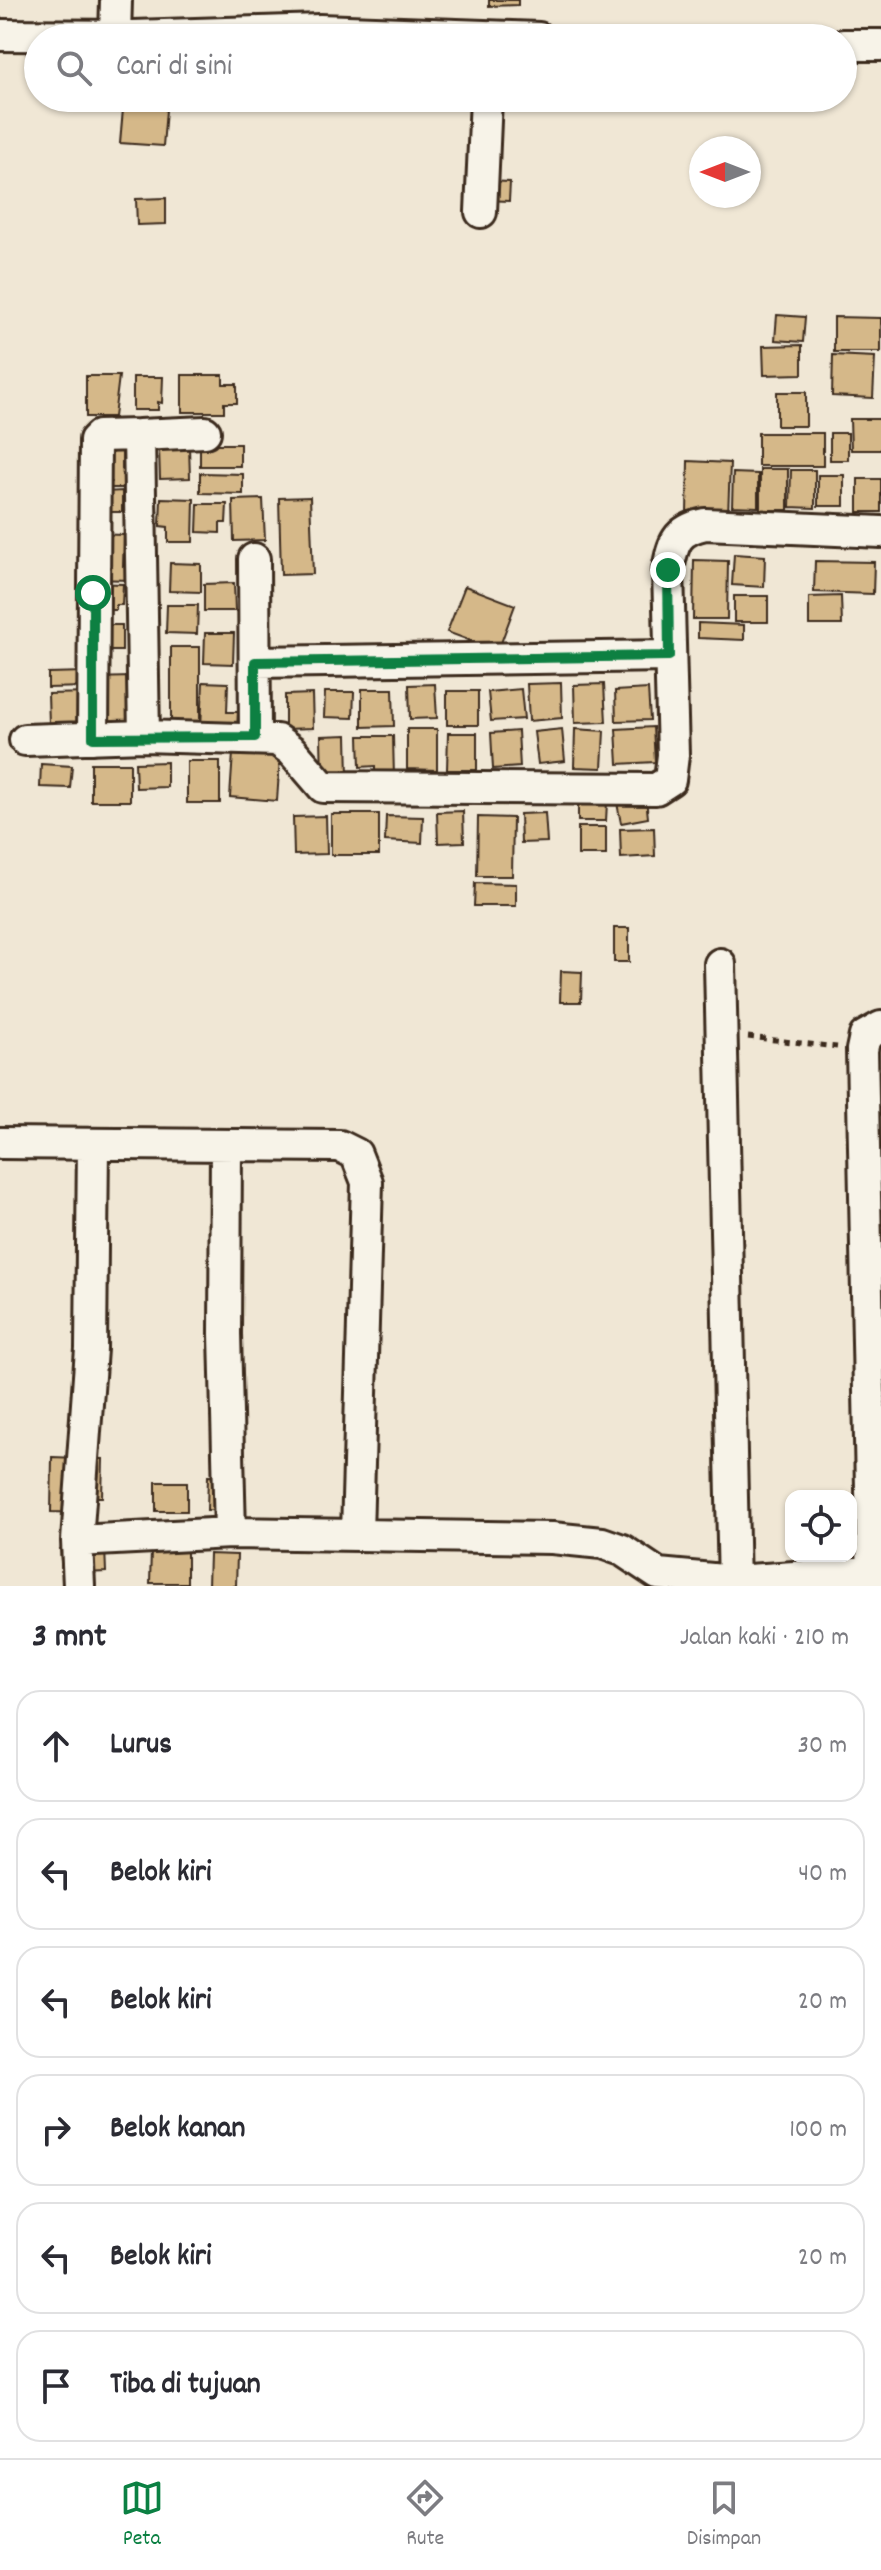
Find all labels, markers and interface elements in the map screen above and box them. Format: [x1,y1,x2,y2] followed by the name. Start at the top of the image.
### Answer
[24,24,857,112] search box
[52,46,96,90] icon: search
[116,47,232,90] text: Cari di sini
[689,136,761,208] north arrow
[650,552,686,588] route end
[75,575,111,611] route start
[785,1490,857,1562] map controls
[785,1490,857,1562] button: locate
[32,1614,107,1663] text: 3 mnt
[680,1620,849,1657] text: Jalan kaki · 210 m
[34,1724,78,1768] icon: ahead
[110,1725,172,1768] text: Lurus
[797,1728,847,1765] text: 30 m
[34,1852,78,1896] icon: left
[110,1853,212,1896] text: Belok kiri
[798,1856,847,1893] text: 40 m
[34,1980,78,2024] icon: left
[110,1981,212,2024] text: Belok kiri
[798,1984,847,2021] text: 20 m
[34,2108,78,2152] icon: right
[110,2109,245,2152] text: Belok kanan
[789,2112,847,2149] text: 100 m
[34,2236,78,2280] icon: left
[110,2237,212,2280] text: Belok kiri
[798,2240,847,2277] text: 20 m
[34,2364,78,2408] icon: arrive
[110,2365,261,2408] text: Tiba di tujuan
[120,2476,164,2555] tab: Peta
[403,2476,447,2555] tab: Rute
[687,2476,761,2555] tab: Disimpan

